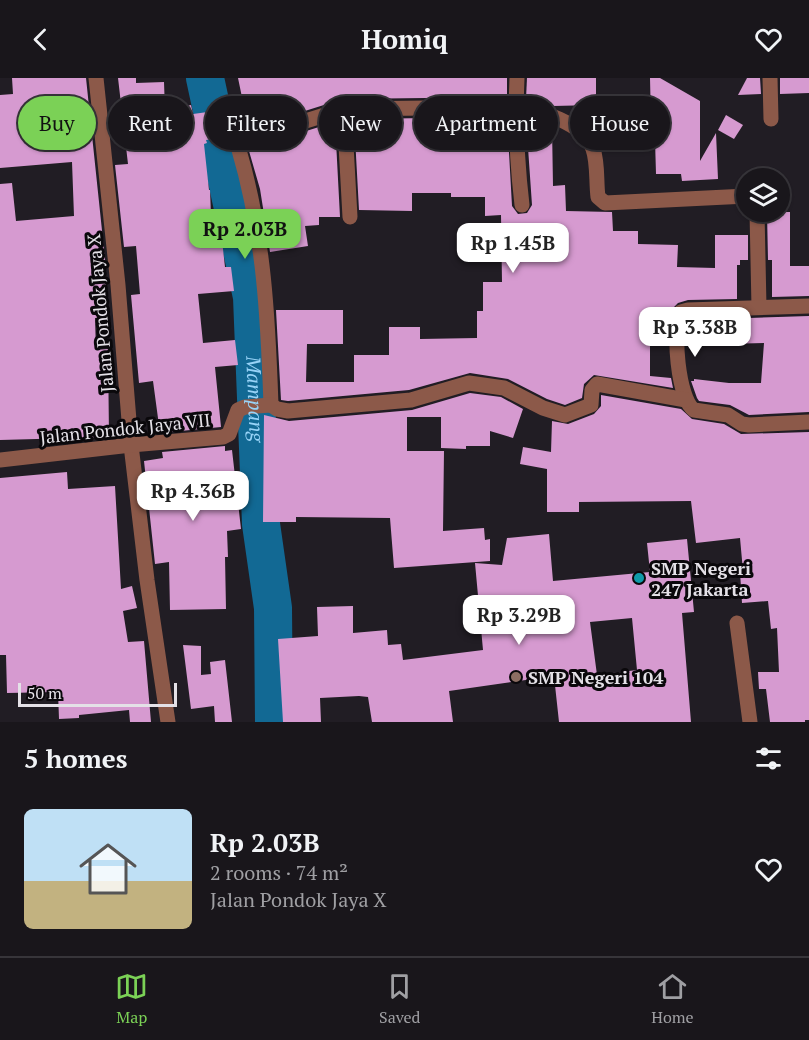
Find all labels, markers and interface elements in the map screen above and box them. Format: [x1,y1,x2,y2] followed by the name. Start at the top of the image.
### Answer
[361,21,448,57] text: Homiq
[24,23,57,56] icon: back
[752,23,785,56] icon: heart
[18,96,96,150] chip: Buy
[108,96,193,150] chip: Rent
[205,96,307,150] chip: Filters
[319,96,402,150] chip: New
[414,96,558,150] chip: Apartment
[570,96,670,150] chip: House
[736,168,790,222] map controls
[736,168,790,222] button: layers
[183,209,307,260] pin: Rp 2.03B
[203,215,287,242] text: Rp 2.03B
[451,223,575,274] pin: Rp 1.45B
[471,229,555,256] text: Rp 1.45B
[81,233,119,393] street label: Jalan Pondok Jaya X
[633,307,757,358] pin: Rp 3.38B
[653,313,737,340] text: Rp 3.38B
[241,354,271,444] water label: Mampang
[38,407,212,449] street label: Jalan Pondok Jaya VII
[131,471,255,522] pin: Rp 4.36B
[151,477,235,504] text: Rp 4.36B
[651,556,751,601] place label: SMP Negeri 247 Jakarta
[632,571,646,585] marker: SMP Negeri 247 Jakarta
[457,595,581,646] pin: Rp 3.29B
[477,601,561,628] text: Rp 3.29B
[528,665,664,689] place label: SMP Negeri 104
[509,670,523,684] marker: SMP Negeri 104
[18,680,177,708] scale bar
[27,682,62,704] text: 50 m
[24,741,128,775] text: 5 homes
[752,742,785,775] icon: filters
[210,825,320,859] text: Rp 2.03B
[72,833,144,905] icon: home
[752,853,785,886] icon: heart
[210,859,348,886] text: 2 rooms · 74 m²
[210,886,387,913] text: Jalan Pondok Jaya X
[115,970,148,1028] tab: Map
[379,970,421,1028] tab: Saved
[651,970,694,1028] tab: Home

